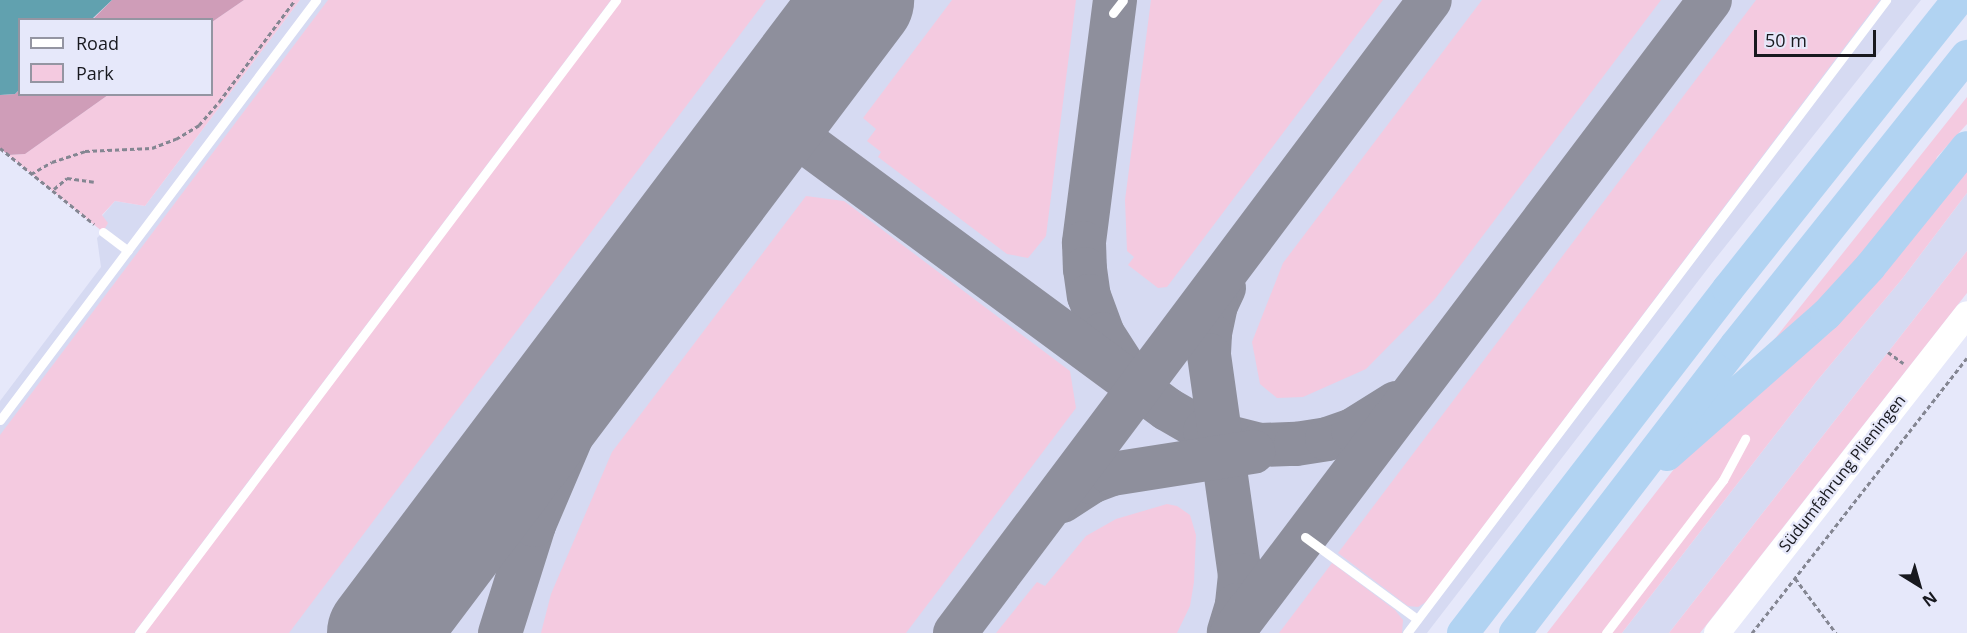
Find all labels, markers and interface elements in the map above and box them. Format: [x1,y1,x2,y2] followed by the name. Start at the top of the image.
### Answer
[18,18,213,96] legend
[1757,18,1878,56] scale bar
[1765,28,1807,52] text: 50 m
[76,31,119,55] text: Road
[76,61,114,85] text: Park
[1775,391,1909,555] street label: Südumfahrung Plieningen
[1889,555,1949,615] north arrow
[1918,587,1942,612] text: N

